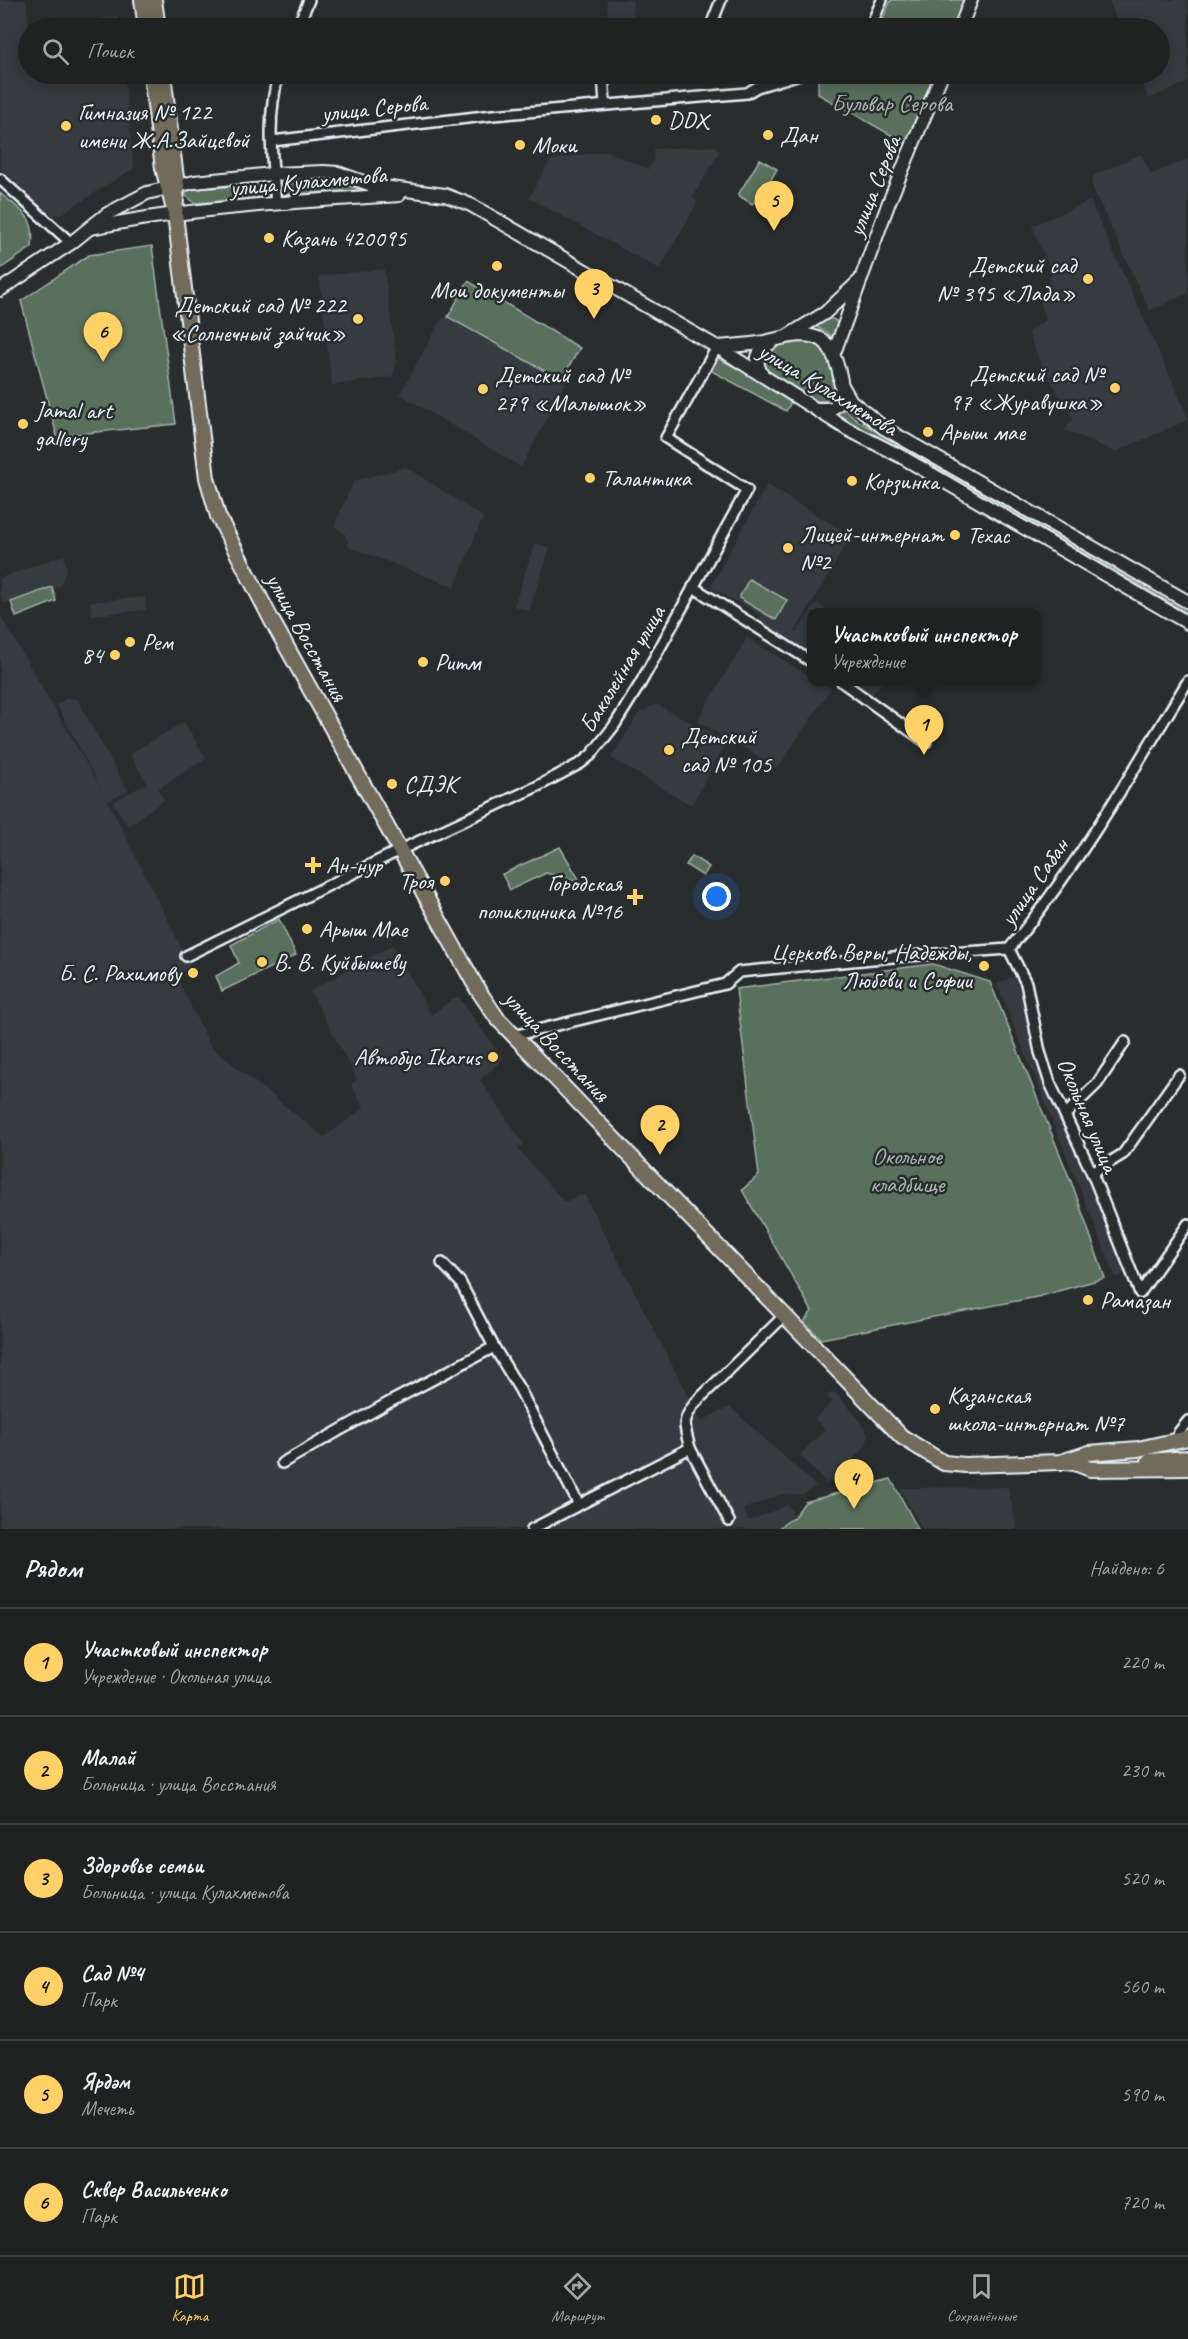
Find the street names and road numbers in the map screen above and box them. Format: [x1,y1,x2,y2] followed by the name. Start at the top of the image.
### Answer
[318,87,430,129] street label: улица Серова
[840,129,909,243] street label: улица Серова
[226,159,389,203] street label: улица Кулахметова
[751,335,904,443] street label: улица Кулахметова
[258,566,355,708] street label: улица Восстания
[572,599,672,738] street label: Бакалейная улица
[992,831,1076,933] street label: улица Сабан
[496,982,617,1109] street label: улица Восстания
[1050,1053,1126,1179] street label: Окольная улица

